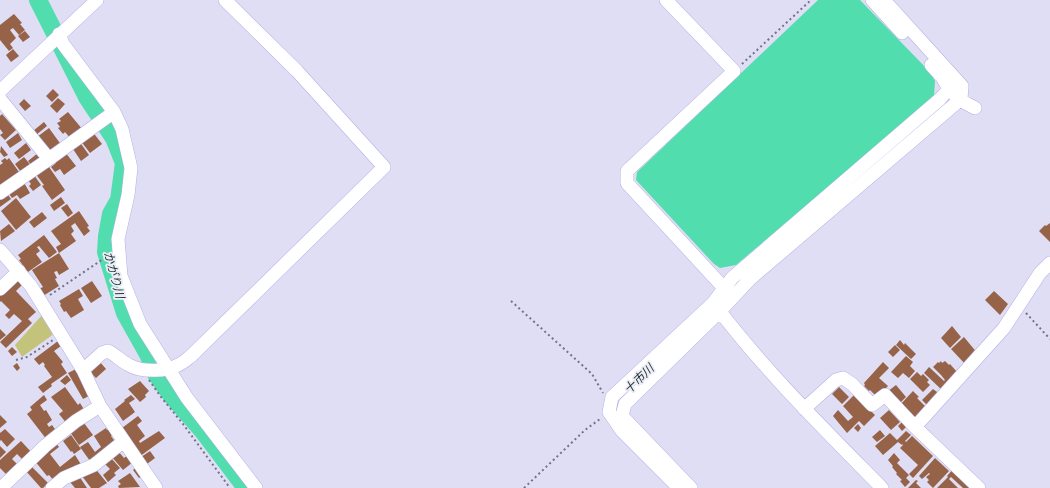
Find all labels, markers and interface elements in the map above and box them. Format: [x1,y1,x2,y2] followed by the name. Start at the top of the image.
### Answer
[102,250,127,302] water label: かがり川
[621,360,658,396] water label: 十市川

